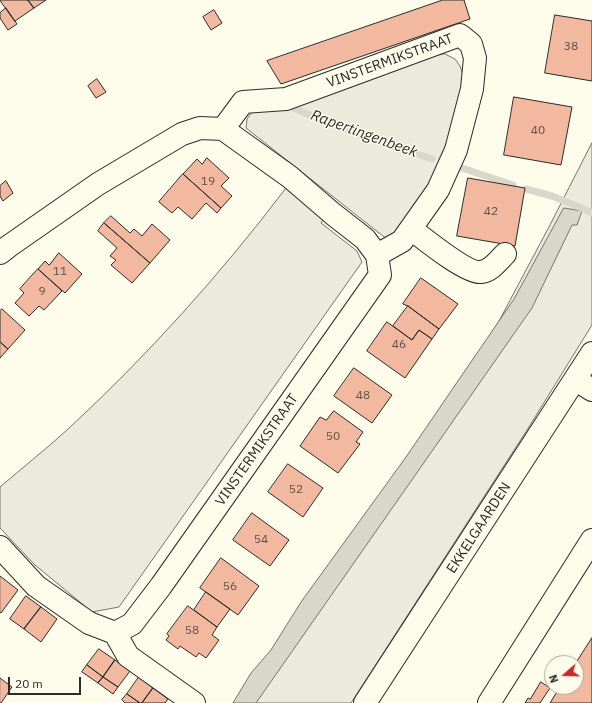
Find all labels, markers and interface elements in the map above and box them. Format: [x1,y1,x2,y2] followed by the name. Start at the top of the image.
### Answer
[325,30,455,92] street label: VINSTERMIKSTRAAT
[564,40,578,54] house number: 38
[308,106,420,162] water label: Rapertingenbeek
[531,124,545,138] house number: 40
[201,175,215,189] house number: 19
[484,205,498,219] house number: 42
[53,265,67,279] house number: 11
[38,285,46,299] house number: 9
[392,338,406,352] house number: 46
[356,389,370,403] house number: 48
[212,391,302,509] street label: VINSTERMIKSTRAAT
[326,430,340,444] house number: 50
[443,479,515,577] street label: EKKELGAARDEN
[289,483,303,497] house number: 52
[254,533,268,547] house number: 54
[223,580,237,594] house number: 56
[185,624,199,638] house number: 58
[544,655,584,695] north arrow
[10,669,83,695] scale bar
[546,673,562,685] text: N
[15,676,43,691] text: 20 m

